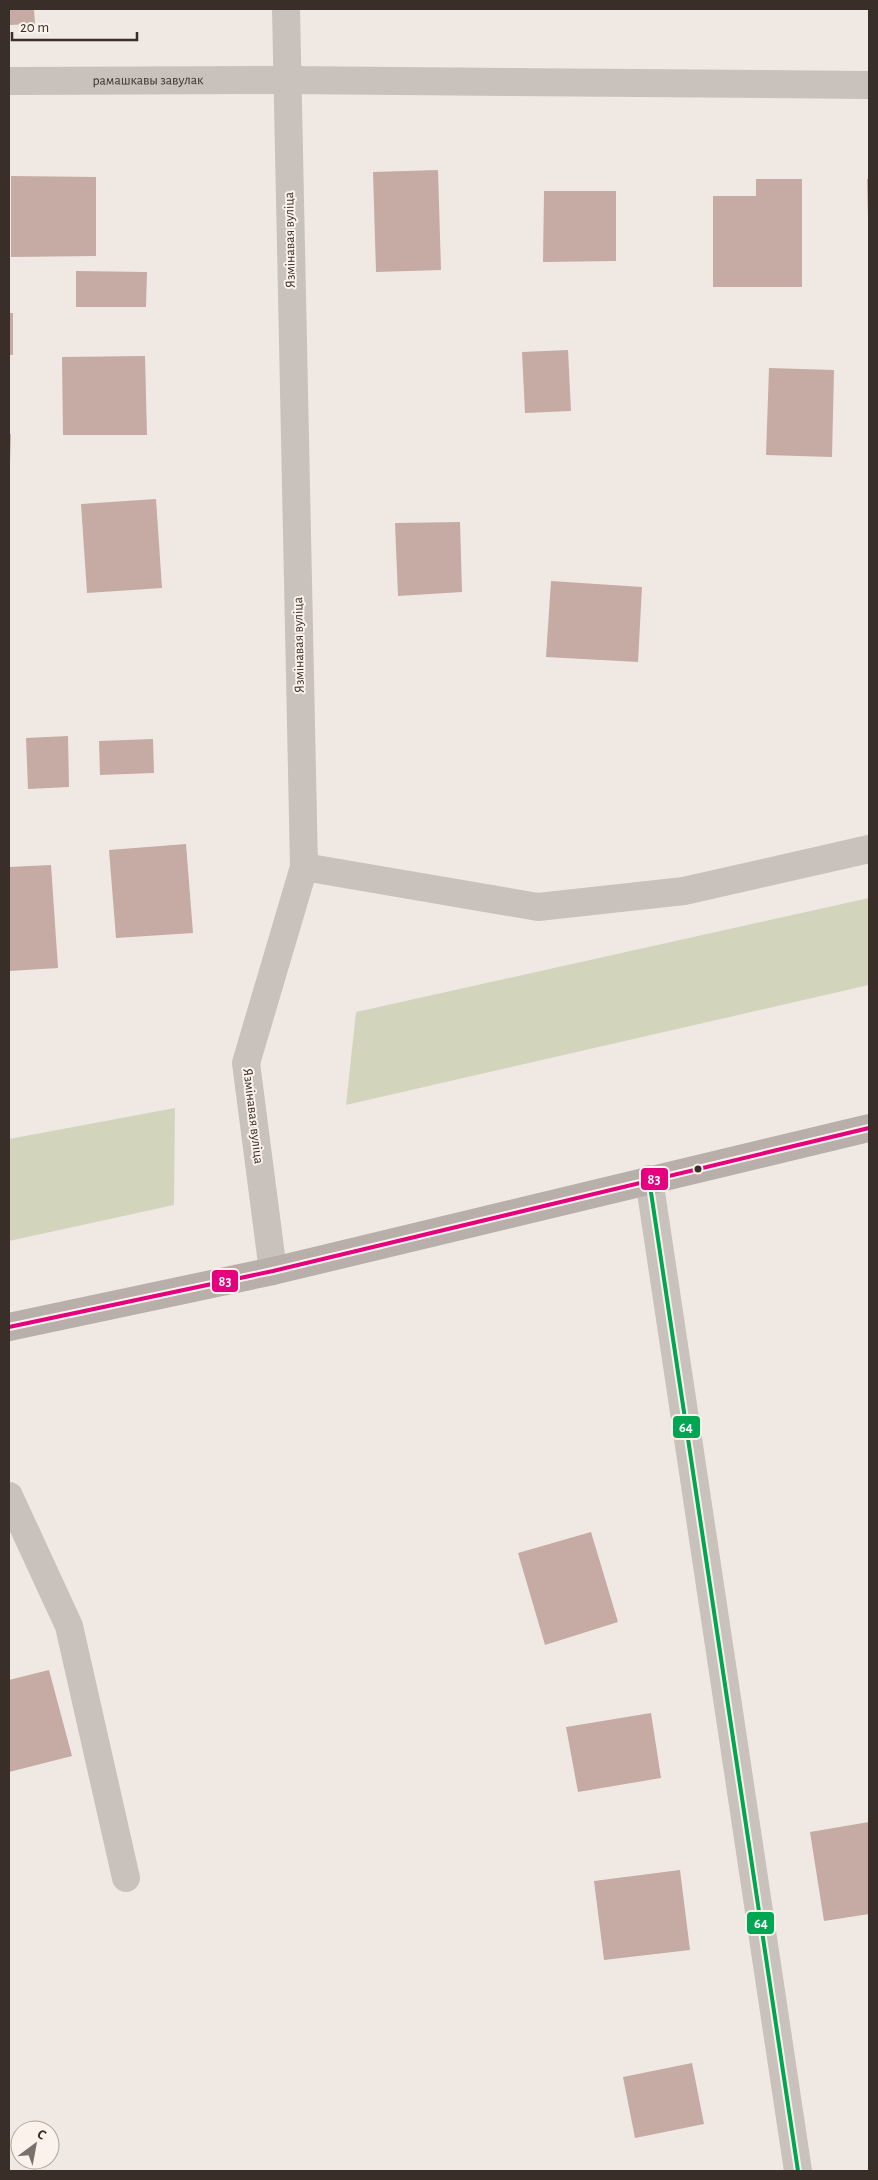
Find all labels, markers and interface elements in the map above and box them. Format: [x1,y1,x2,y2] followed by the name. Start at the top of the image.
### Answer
[12,10,138,42] scale bar
[20,20,49,35] text: 20 m
[92,73,204,88] street label: рамашкавы завулак
[282,191,298,288] street label: Язмінавая вуліца
[291,596,307,693] street label: Язмінавая вуліца
[240,1067,266,1165] street label: Язмінавая вуліца
[693,1164,703,1174] unlabelled marker
[640,1167,669,1191] line badge: 83
[648,1173,660,1187] text: 83
[211,1269,239,1293] line badge: 83
[219,1275,231,1289] text: 83
[672,1415,701,1439] line badge: 64
[679,1421,693,1435] text: 64
[746,1911,775,1935] line badge: 64
[754,1917,768,1931] text: 64
[10,2120,60,2170] north arrow
[34,2127,49,2143] text: С

